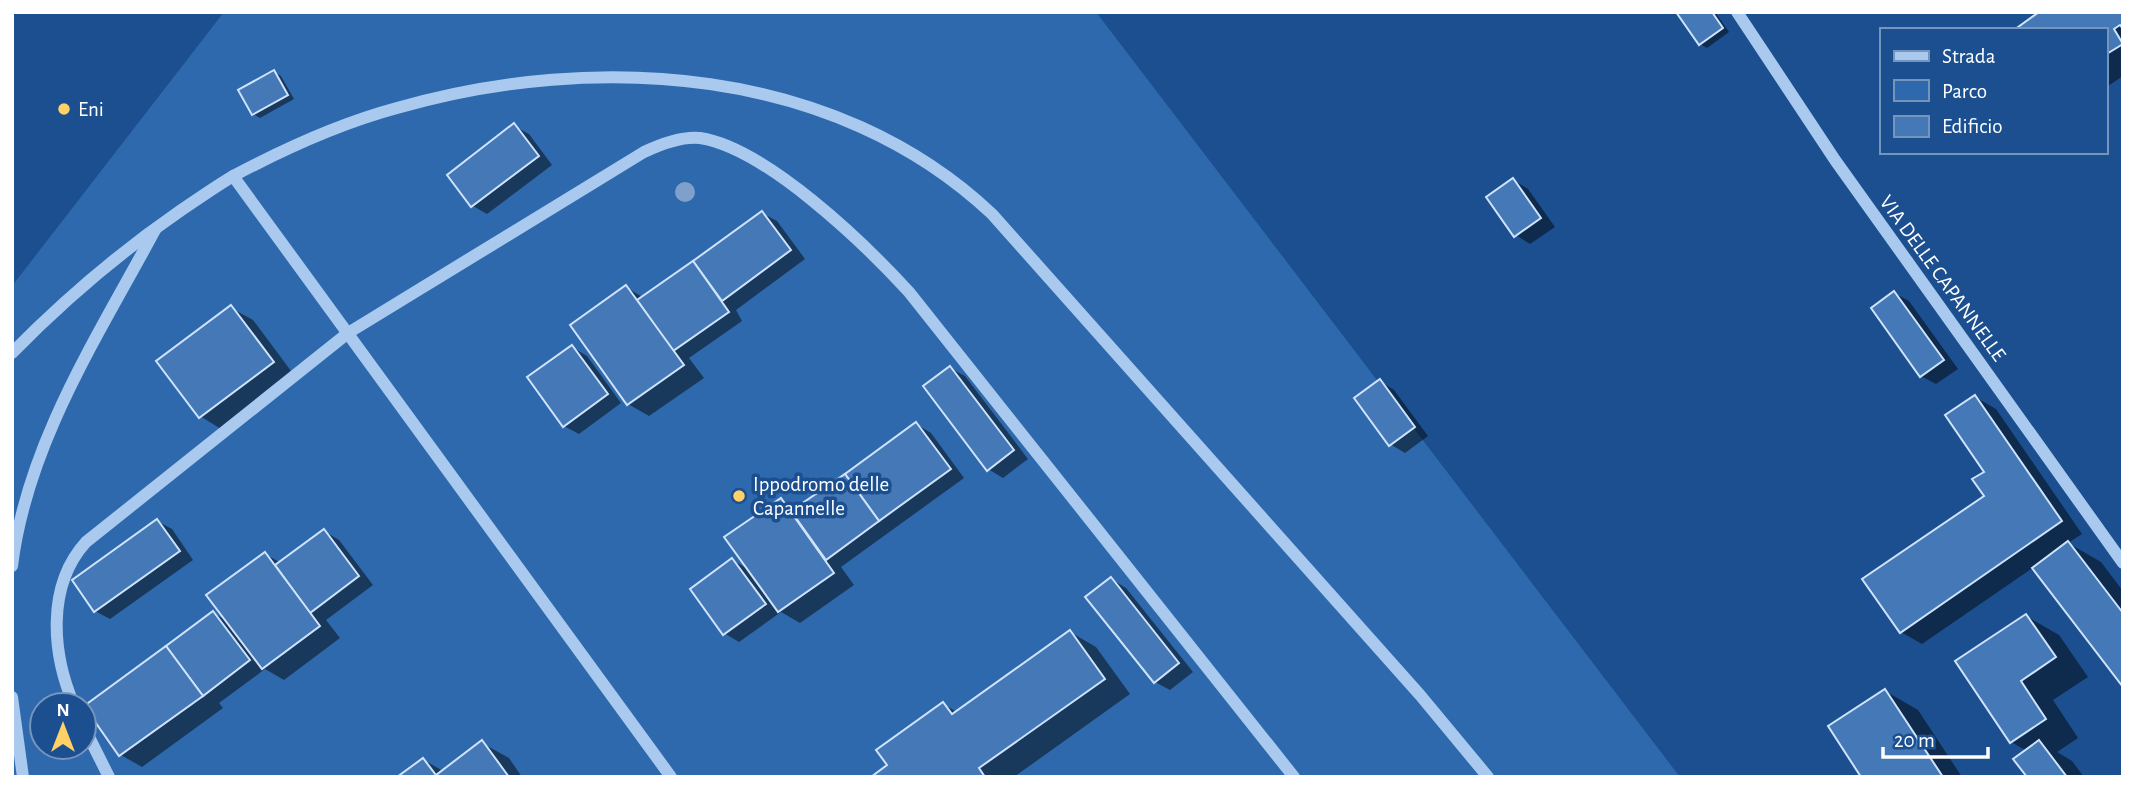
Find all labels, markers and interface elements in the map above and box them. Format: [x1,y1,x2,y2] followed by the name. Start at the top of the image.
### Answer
[1880,28,2107,154] legend
[1942,46,1996,67] text: Strada
[1942,81,1987,102] text: Parco
[78,99,104,120] place label: Eni
[56,101,72,117] marker: Eni
[1942,116,2003,137] text: Edificio
[1876,192,2010,365] street label: VIA DELLE CAPANNELLE
[753,474,889,519] place label: Ippodromo delle Capannelle
[731,488,747,504] marker: Ippodromo delle Capannelle
[28,691,98,761] north arrow
[56,701,70,720] text: N
[1883,716,1988,760] scale bar
[1894,730,1935,751] text: 20 m

